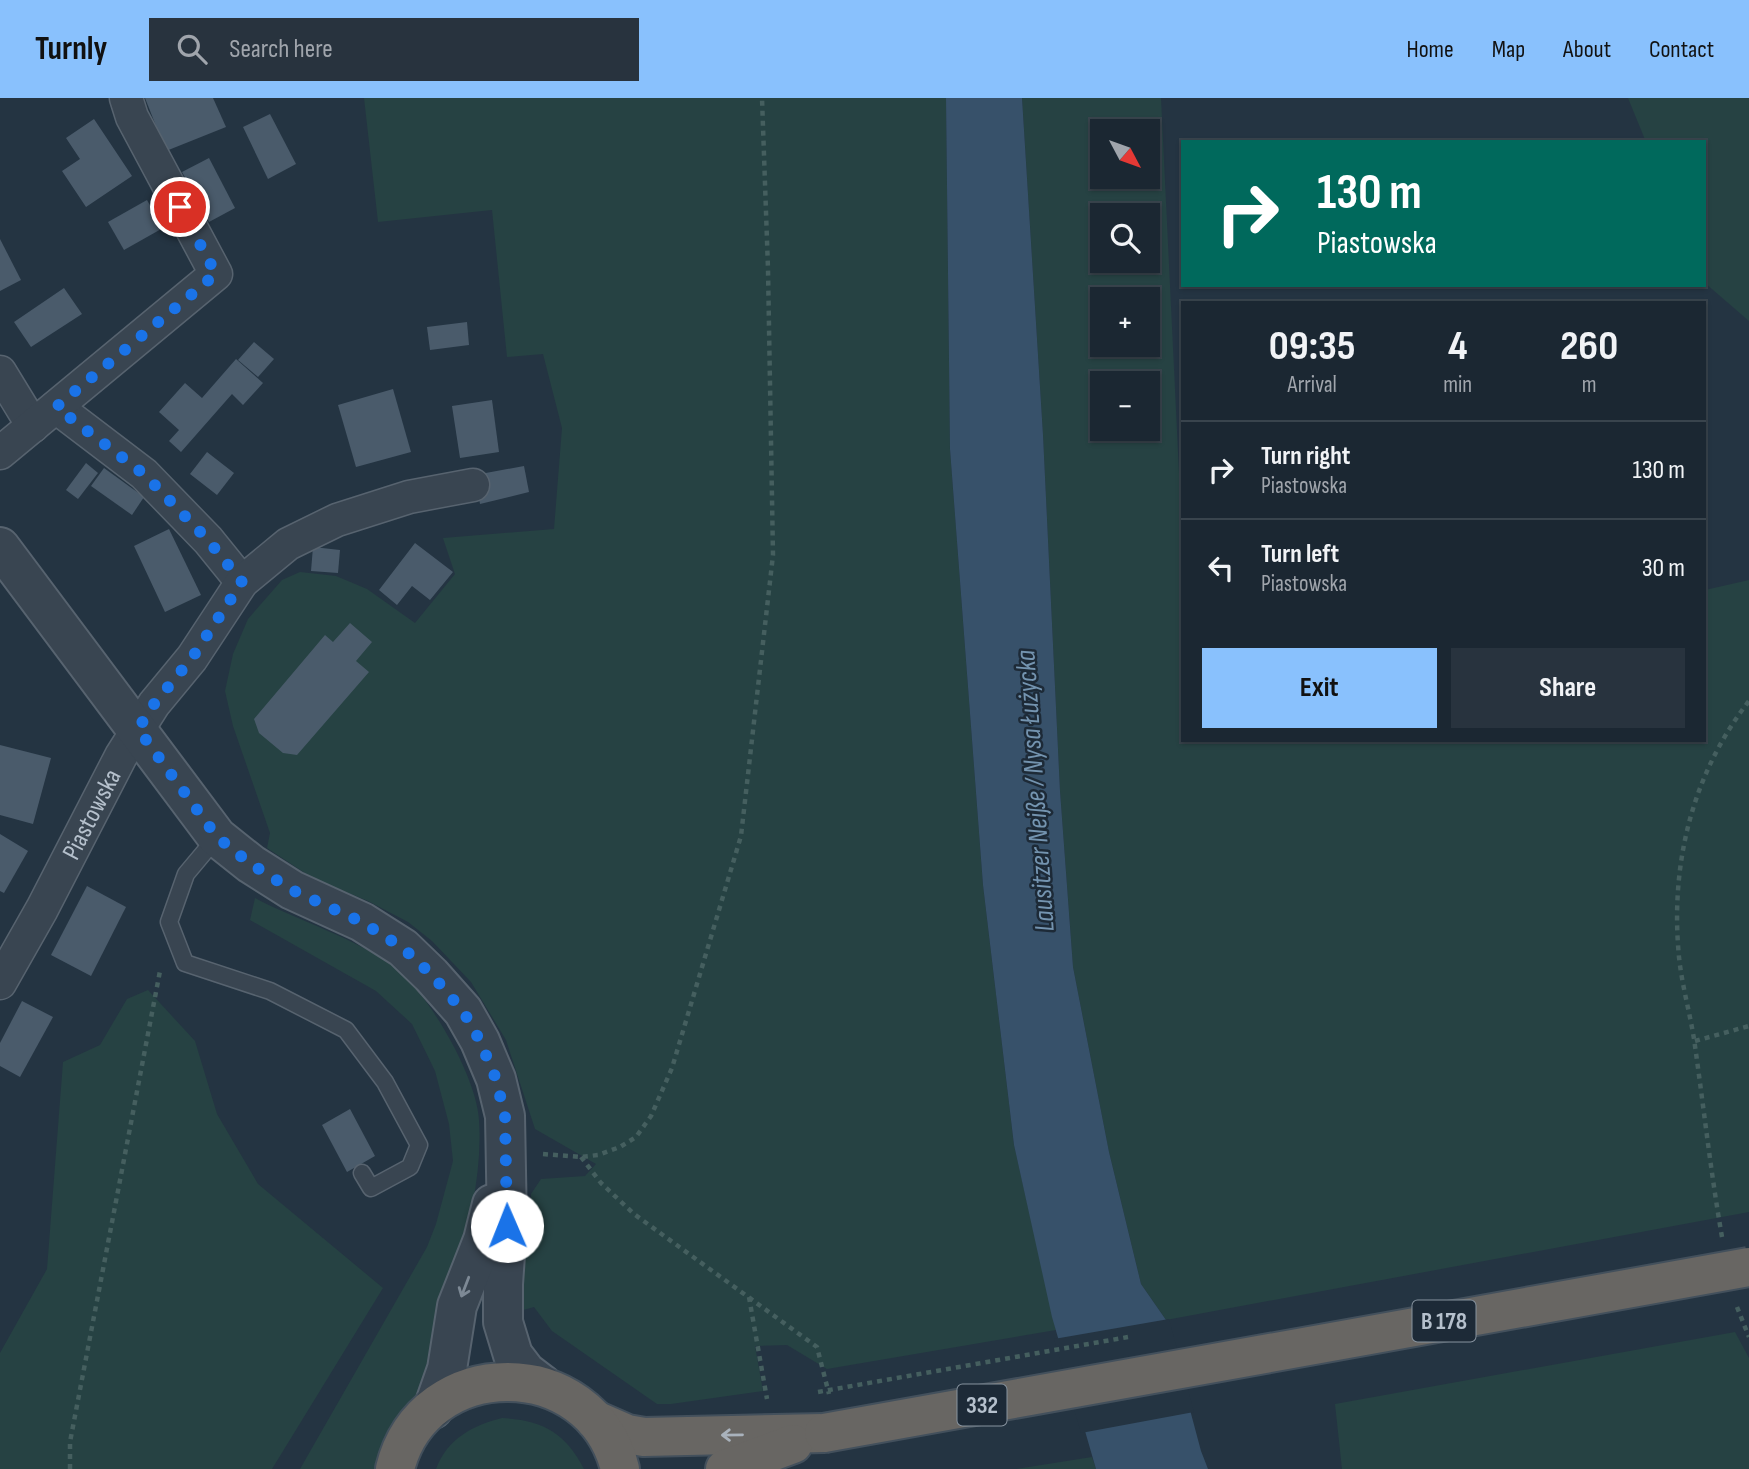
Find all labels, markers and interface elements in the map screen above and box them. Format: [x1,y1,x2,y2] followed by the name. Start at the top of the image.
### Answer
[149,18,639,81] search box
[35,29,107,69] text: Turnly
[173,30,211,68] icon: search
[229,34,333,65] text: Search here
[1406,35,1454,64] text: Home
[1492,35,1525,64] text: Map
[1563,35,1611,64] text: About
[1649,35,1714,64] text: Contact
[1090,119,1160,189] north arrow
[1090,119,1160,441] map controls
[1317,164,1422,223] text: 130 m
[1202,168,1293,259] icon: right
[150,177,210,237] pin
[161,188,199,226] icon: arrive
[1090,203,1160,273] button: search
[1317,224,1437,263] text: Piastowska
[1090,287,1160,357] button: +
[1269,321,1355,372] text: 09:35
[1448,321,1467,372] text: 4
[1560,321,1618,372] text: 260
[1090,371,1160,441] button: −
[1287,371,1337,399] text: Arrival
[1443,371,1472,399] text: min
[1582,371,1596,399] text: m
[1261,441,1350,472] text: Turn right
[1202,451,1240,489] icon: right
[1633,455,1685,486] text: 130 m
[1261,472,1347,500] text: Piastowska
[1261,539,1339,570] text: Turn left
[1202,549,1240,587] icon: left
[1642,553,1685,584] text: 30 m
[1261,570,1347,598] text: Piastowska
[1009,648,1062,933] water label: Lausitzer Neiße / Nysa Łużycka
[1202,648,1437,728] button: Exit
[1451,648,1685,728] button: Share
[56,764,129,865] street label: Piastowska
[470,1189,544,1263] position arrow
[457,1275,470,1297] one-way arrow
[1412,1301,1476,1342] road number: B 178
[958,1385,1006,1426] road number: 332
[720,1428,743,1442] one-way arrow

